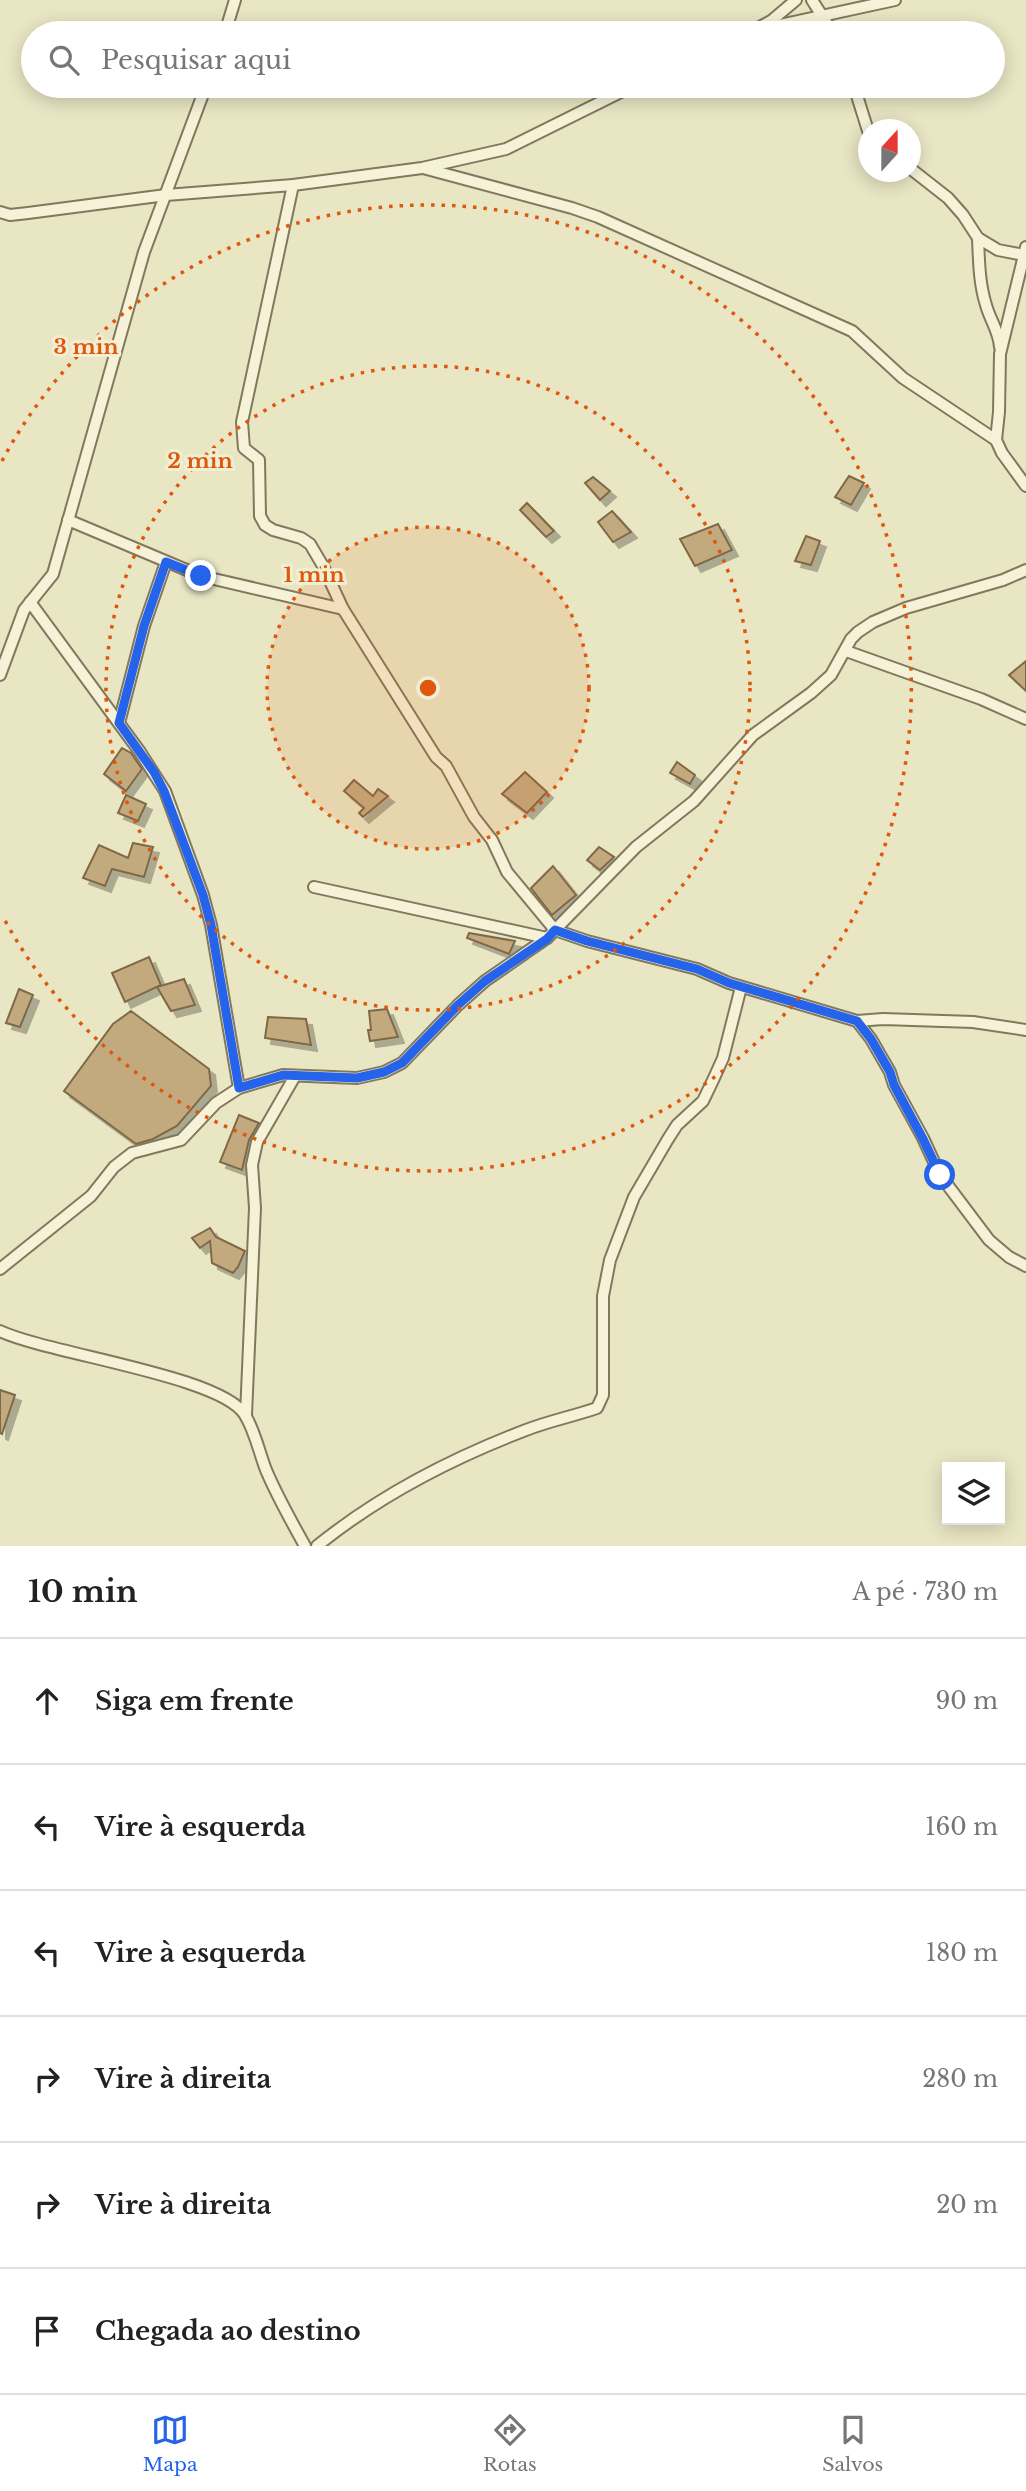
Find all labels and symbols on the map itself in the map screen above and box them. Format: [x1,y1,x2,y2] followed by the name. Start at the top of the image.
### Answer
[858,119,921,182] north arrow
[53,334,119,360] text: 3 min
[167,448,233,474] text: 2 min
[185,560,216,591] route end
[284,562,344,588] text: 1 min
[416,676,440,700] centre of rings
[924,1159,955,1190] route start

